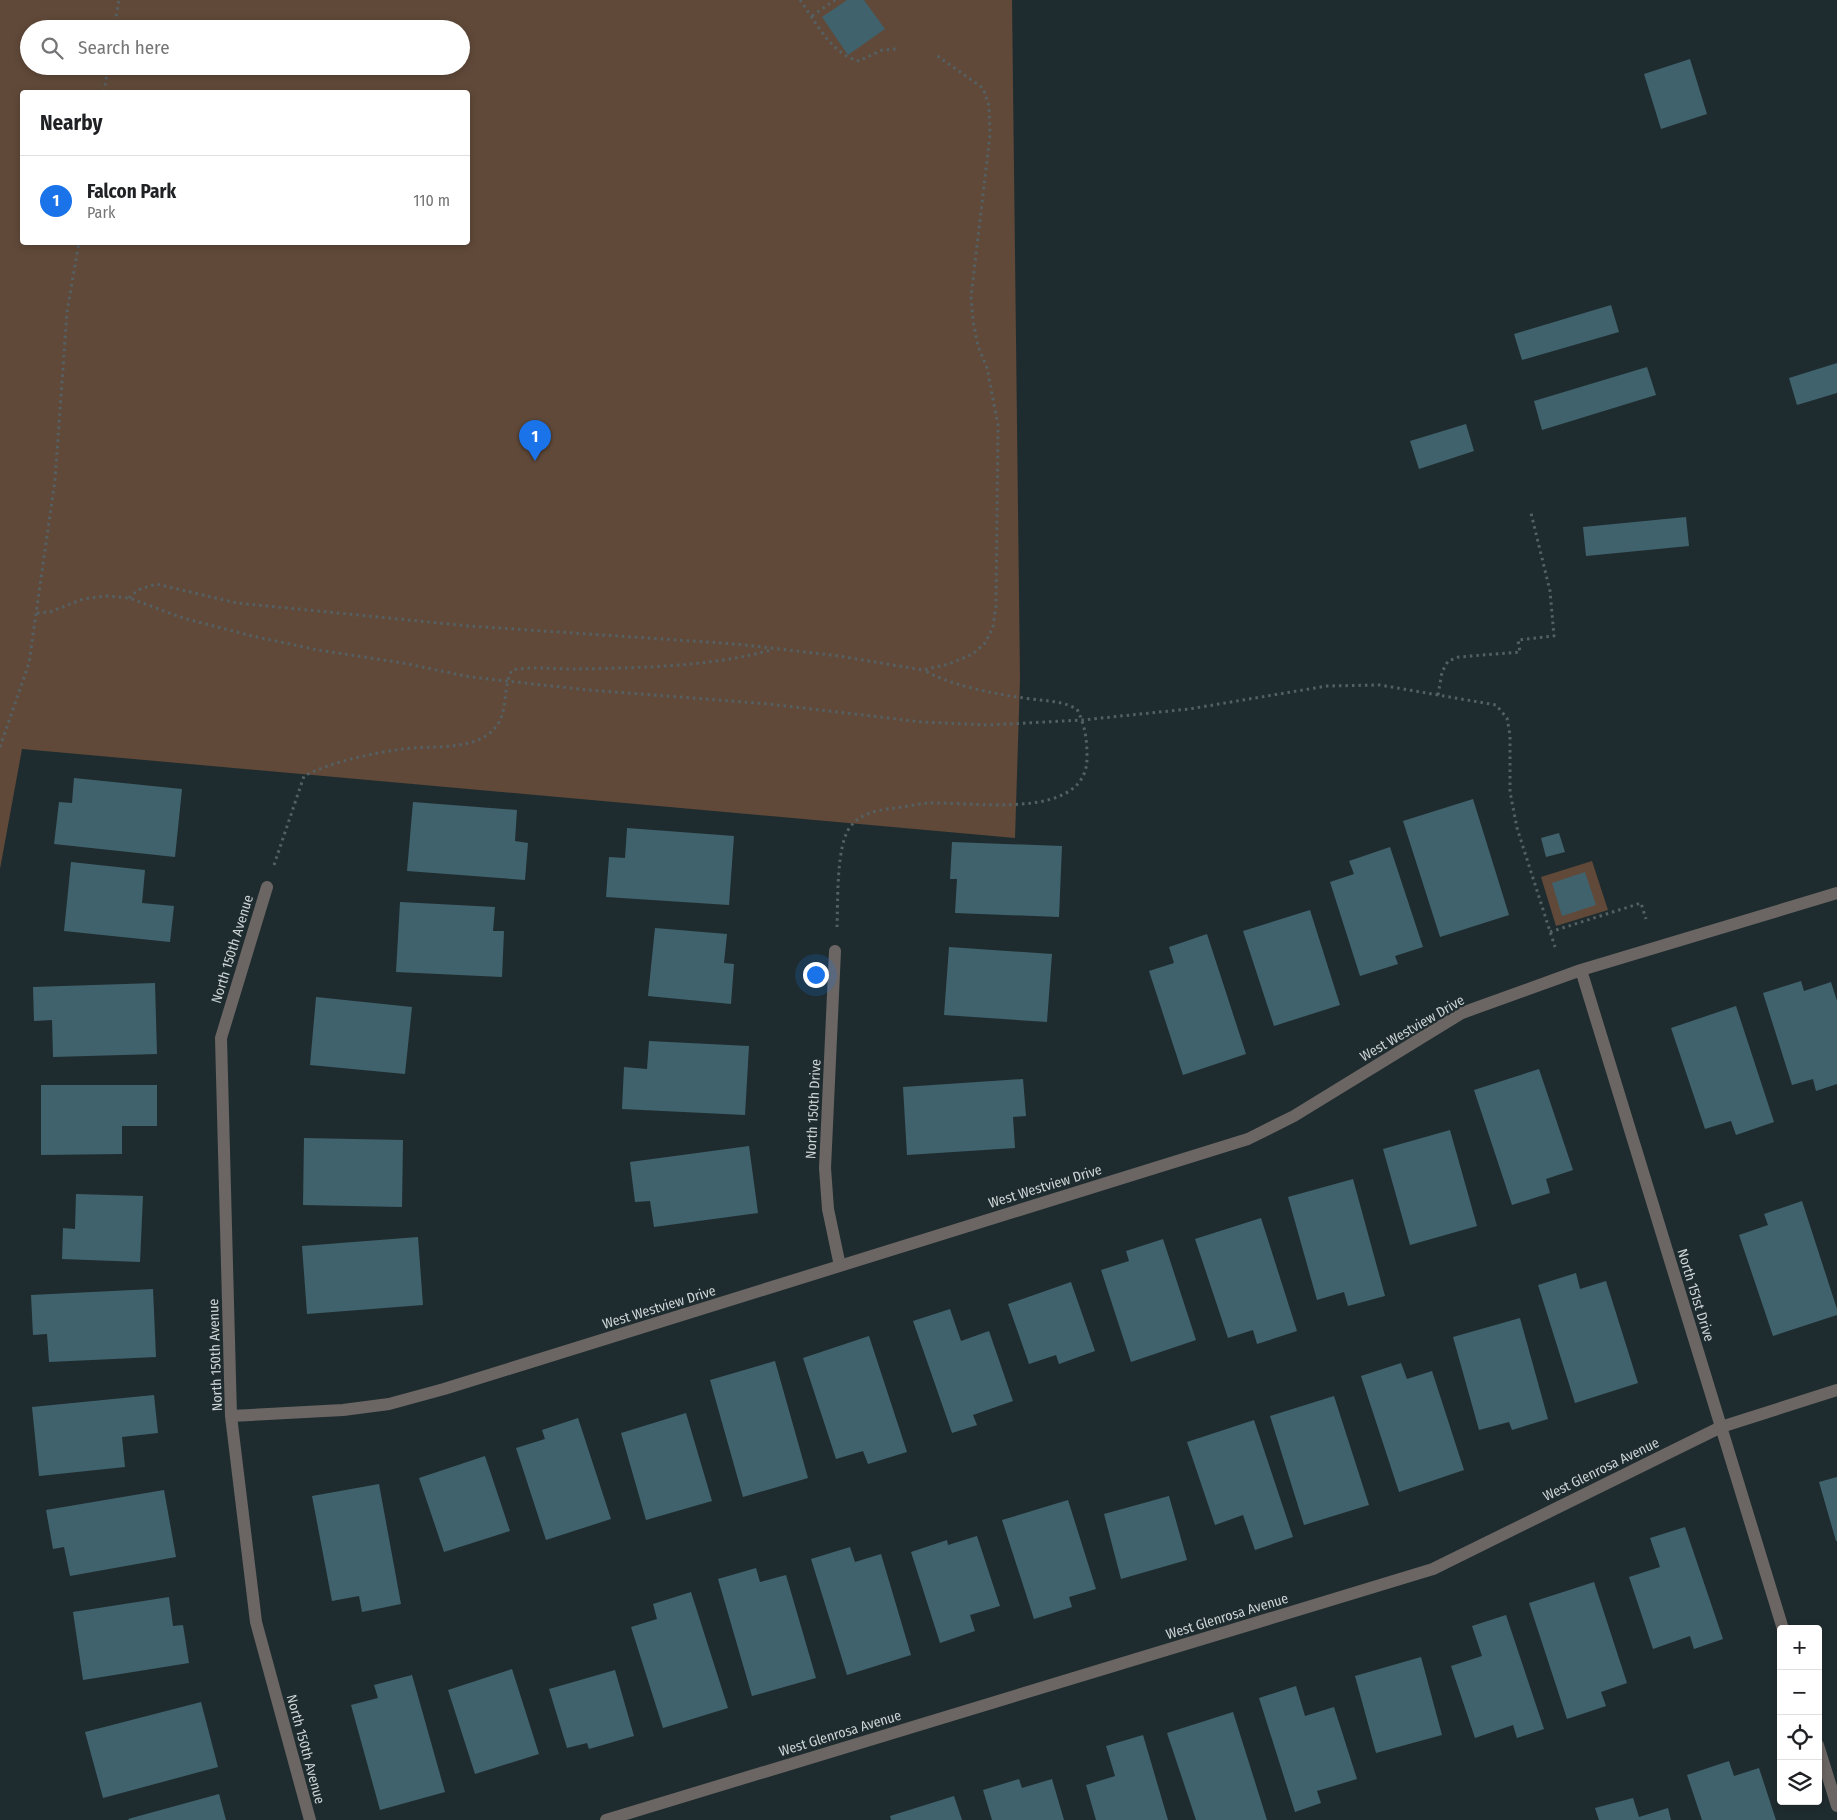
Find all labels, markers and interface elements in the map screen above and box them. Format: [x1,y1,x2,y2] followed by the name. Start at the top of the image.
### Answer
[20,20,470,75] search box
[38,34,66,62] icon: search
[78,36,170,59] text: Search here
[40,110,102,136] text: Nearby
[87,180,176,203] text: Falcon Park
[53,191,59,210] text: 1
[413,191,450,210] text: 110 m
[87,203,115,222] text: Park
[519,420,551,461] pin: 1
[208,893,257,1005] street label: North 150th Avenue
[803,962,829,988] your location
[1357,992,1468,1065] street label: West Westview Drive
[802,1059,825,1159] street label: North 150th Drive
[986,1161,1104,1212] street label: West Westview Drive
[1673,1247,1718,1344] street label: North 151st Drive
[600,1282,718,1333] street label: West Westview Drive
[205,1298,226,1411] street label: North 150th Avenue
[1540,1434,1662,1505] street label: West Glenrosa Avenue
[1164,1590,1290,1643] street label: West Glenrosa Avenue
[1777,1625,1822,1805] map controls
[1777,1625,1822,1670] button: +
[1777,1670,1822,1715] button: −
[283,1693,328,1806] street label: North 150th Avenue
[777,1707,903,1760] street label: West Glenrosa Avenue
[1777,1715,1822,1760] button: locate
[1777,1760,1822,1805] button: layers

